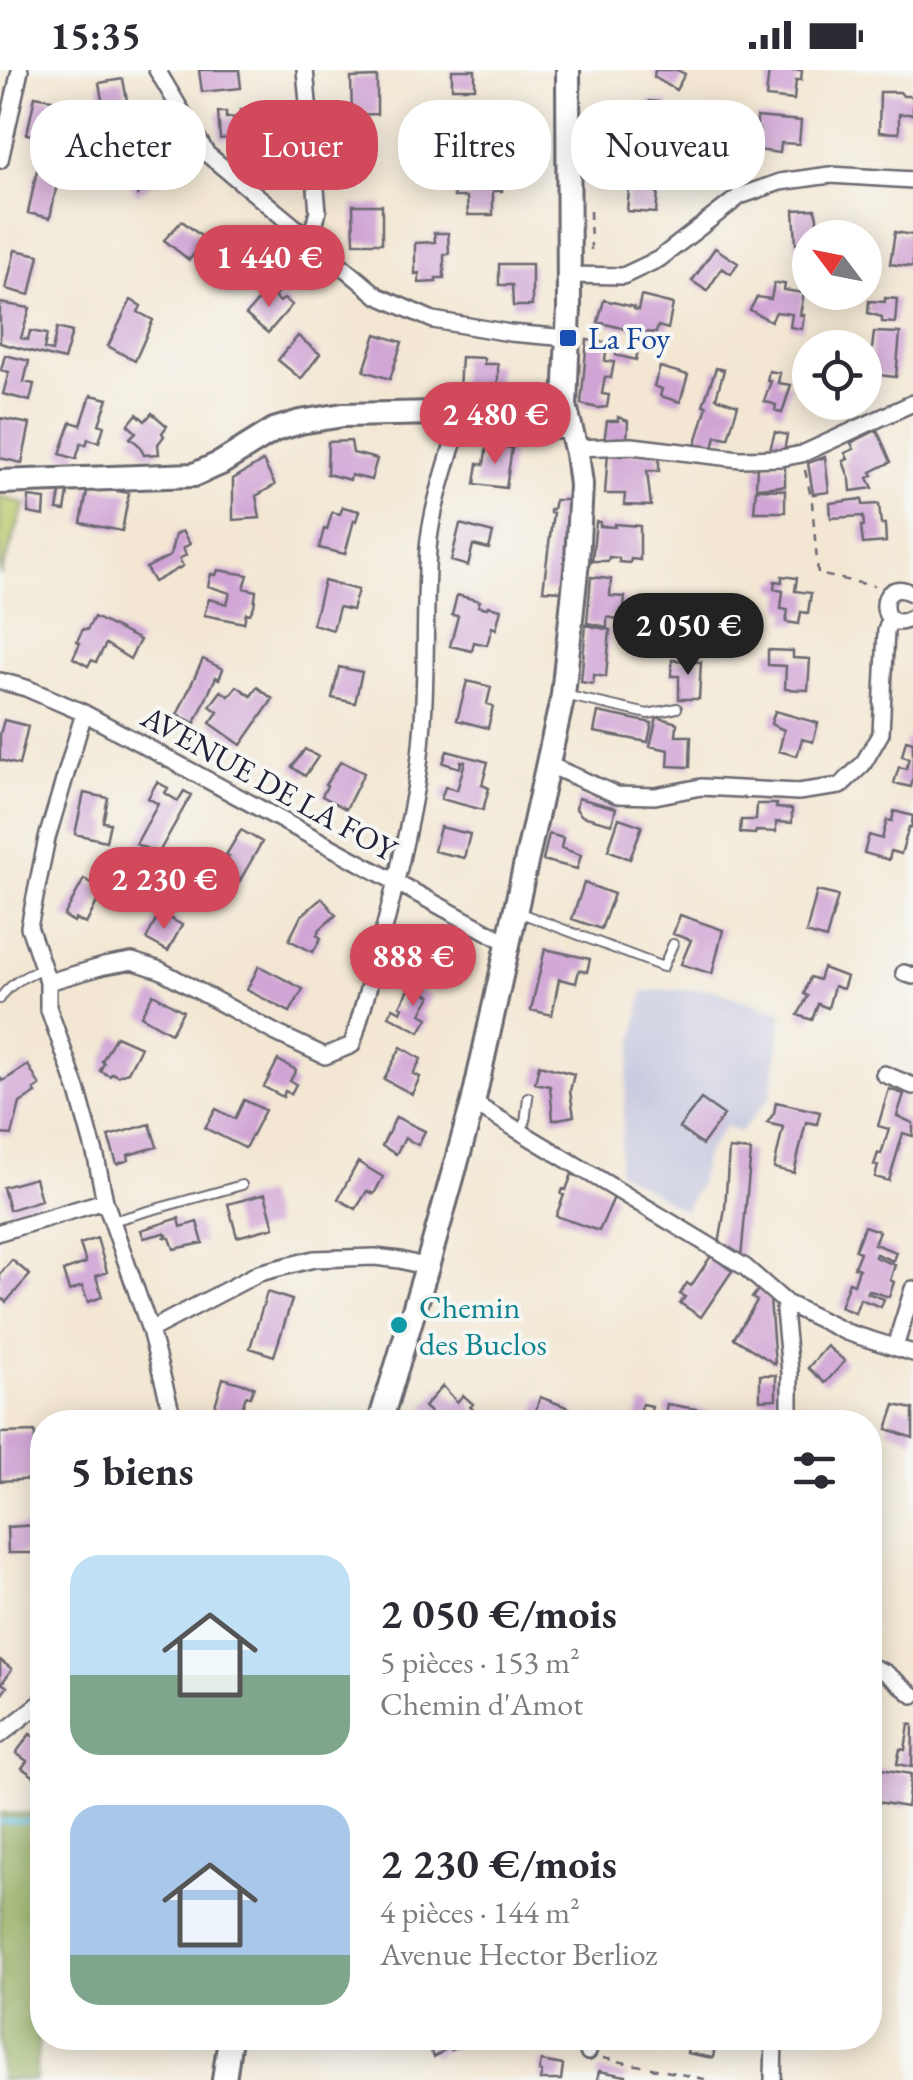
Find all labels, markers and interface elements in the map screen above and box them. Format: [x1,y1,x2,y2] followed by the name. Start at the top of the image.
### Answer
[50,11,141,60] text: 15:35
[30,100,206,190] chip: Acheter
[226,100,378,190] chip: Louer
[398,100,551,190] chip: Filtres
[571,100,765,190] chip: Nouveau
[792,220,882,310] north arrow
[792,220,882,420] map controls
[177,225,361,310] pin: 1 440 €
[216,236,322,278] text: 1 440 €
[588,317,671,359] place label: La Foy
[557,327,579,349] marker: La Foy
[792,330,882,420] button: locate
[403,382,587,467] pin: 2 480 €
[442,393,548,435] text: 2 480 €
[596,593,780,678] pin: 2 050 €
[635,604,741,646] text: 2 050 €
[133,695,405,871] street label: AVENUE DE LA FOY
[72,847,256,932] pin: 2 230 €
[111,858,217,900] text: 2 230 €
[343,924,483,1009] pin: 888 €
[372,935,454,977] text: 888 €
[419,1286,547,1365] place label: Chemin des Buclos
[388,1314,410,1336] marker: Chemin des Buclos
[70,1443,194,1498] text: 5 biens
[787,1443,842,1498] icon: filters
[380,1586,617,1641] text: 2 050 €/mois
[150,1595,270,1715] icon: home
[380,1641,580,1683] text: 5 pièces · 153 m²
[380,1683,583,1725] text: Chemin d'Amot
[380,1836,617,1891] text: 2 230 €/mois
[150,1845,270,1965] icon: home
[380,1891,580,1933] text: 4 pièces · 144 m²
[380,1933,657,1975] text: Avenue Hector Berlioz

